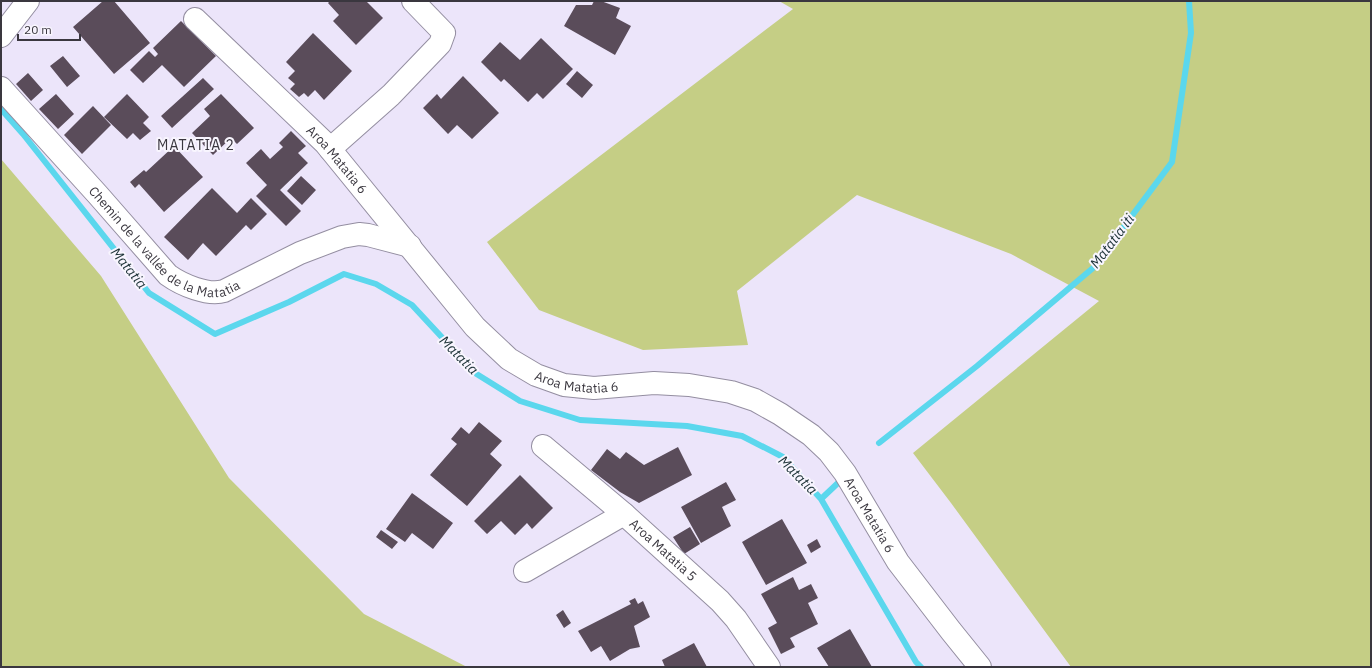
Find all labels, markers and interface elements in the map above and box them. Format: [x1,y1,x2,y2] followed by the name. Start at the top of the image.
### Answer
[18,16,80,42] scale bar
[24,22,52,37] text: 20 m
[303,122,371,197] street label: Aroa Matatia 6
[157,136,235,154] district label: MATATIA 2
[81,175,251,289] street label: Chemin de la vallée de la Matatia
[1086,210,1138,272] water label: Matatia iti
[107,244,151,292] water label: Matatia
[436,332,482,378] water label: Matatia
[532,367,619,397] street label: Aroa Matatia 6
[775,452,821,498] water label: Matatia
[840,474,899,556] street label: Aroa Matatia 6
[626,515,700,585] street label: Aroa Matatia 5

